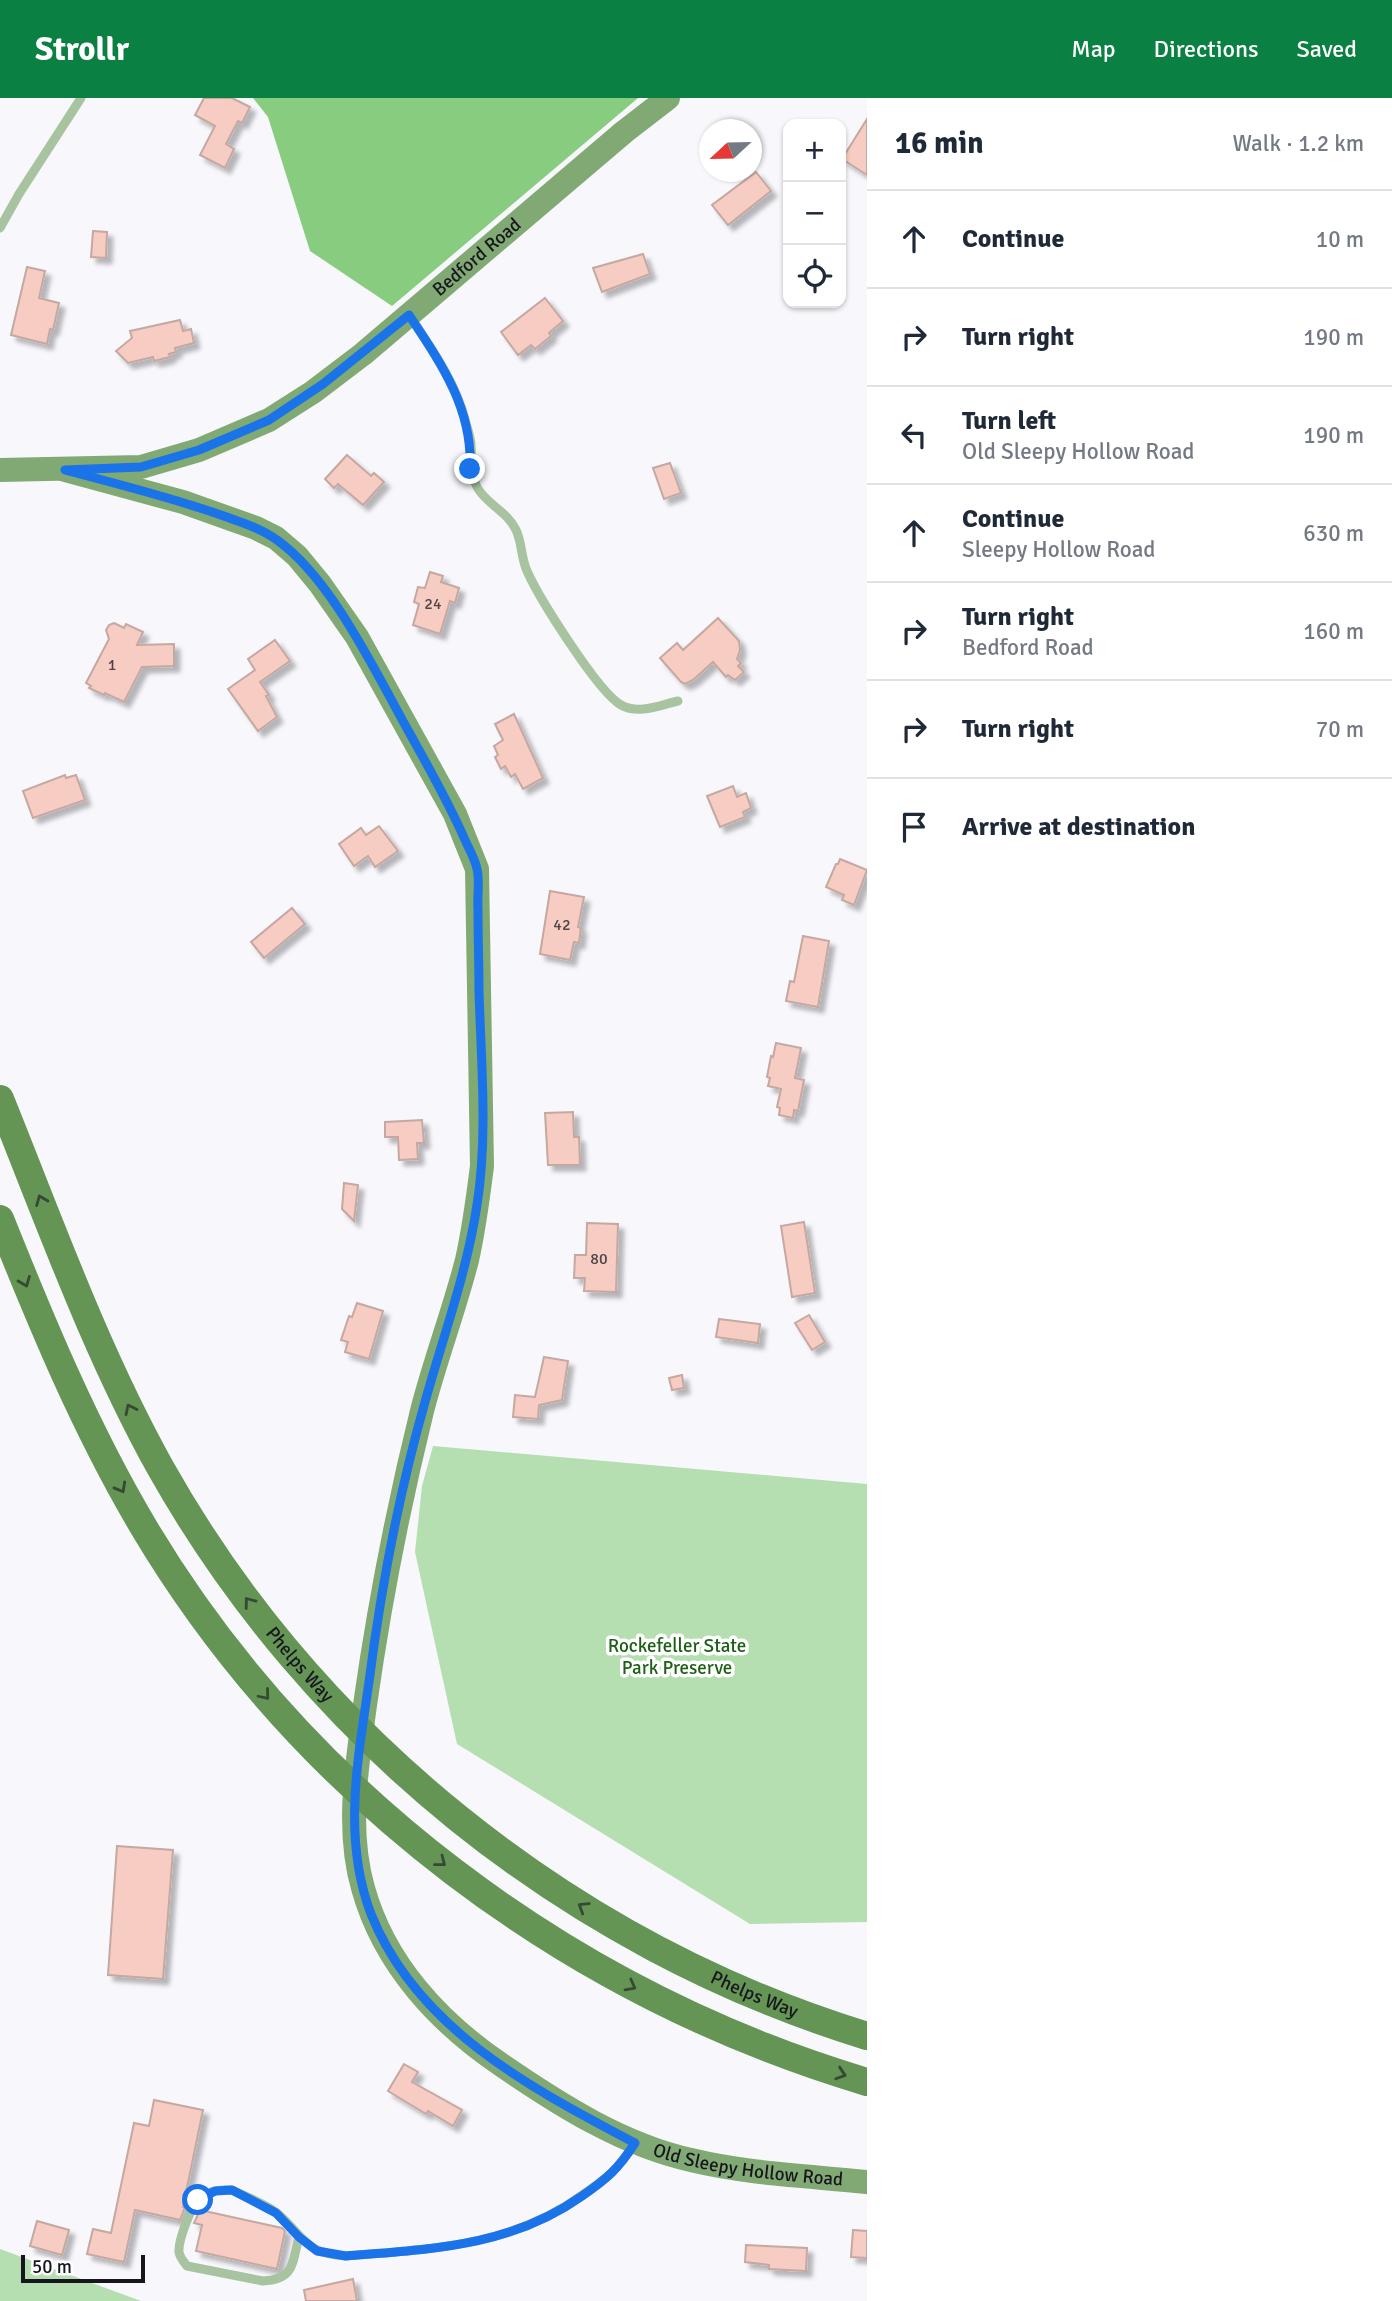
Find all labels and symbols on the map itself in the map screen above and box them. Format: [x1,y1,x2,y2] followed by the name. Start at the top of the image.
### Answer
[699,119,762,182] north arrow
[428,213,526,302] street label: Bedford Road
[454,453,485,484] route end
[424,594,442,614] house number: 24
[108,655,116,675] house number: 1
[553,915,571,935] house number: 42
[35,1194,49,1206] one-way arrow
[590,1249,608,1269] house number: 80
[17,1276,31,1288] one-way arrow
[124,1404,138,1416] one-way arrow
[113,1481,126,1494] one-way arrow
[244,1598,257,1610] one-way arrow
[260,1622,339,1708] street label: Phelps Way
[608,1634,746,1680] park label: Rockefeller State Park Preserve
[257,1686,269,1699] one-way arrow
[433,1854,445,1867] one-way arrow
[577,1902,590,1915] one-way arrow
[707,1965,802,2023] street label: Phelps Way
[624,1977,637,1991] one-way arrow
[835,2065,847,2080] one-way arrow
[650,2138,844,2192] street label: Old Sleepy Hollow Road
[182,2184,213,2215] route start
[21,2252,145,2284] scale bar

